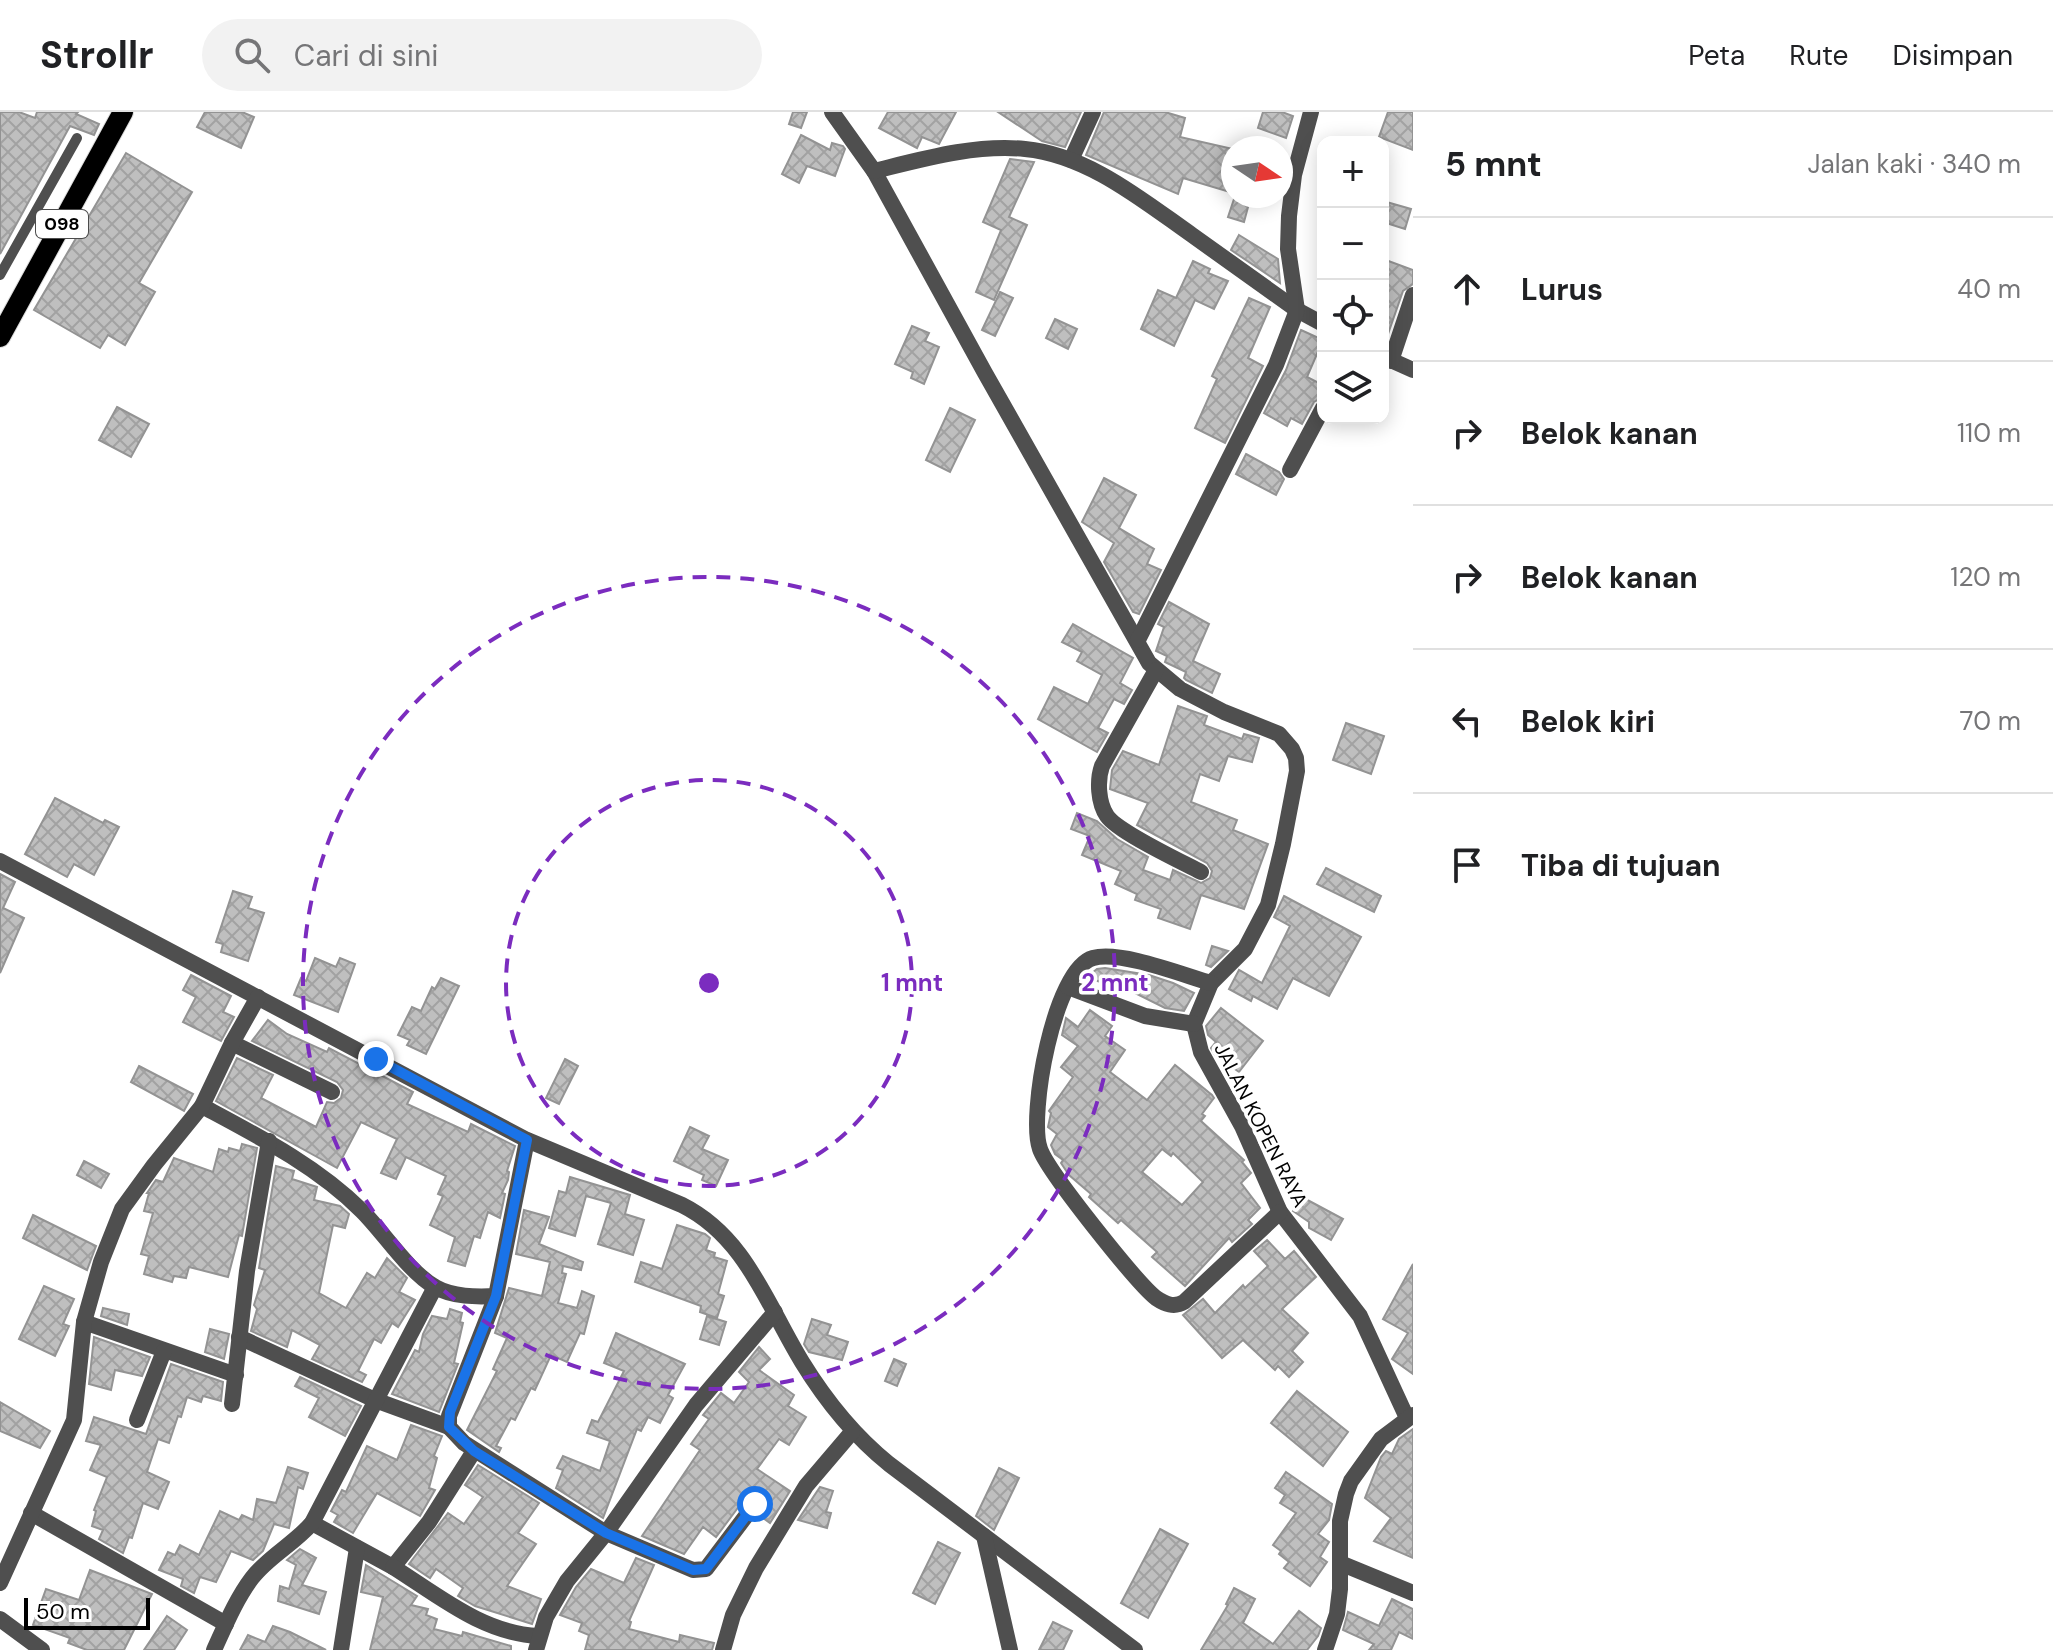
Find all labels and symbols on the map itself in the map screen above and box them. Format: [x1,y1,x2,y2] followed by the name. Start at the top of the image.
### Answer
[1221,136,1293,208] north arrow
[36,210,88,238] road number: 098
[881,967,943,998] text: 1 mnt
[1081,967,1149,998] text: 2 mnt
[695,969,723,997] centre of rings
[1208,1038,1314,1212] street label: JALAN KOPEN RAYA
[358,1041,394,1077] route end
[737,1486,773,1522] route start
[24,1594,150,1630] scale bar

